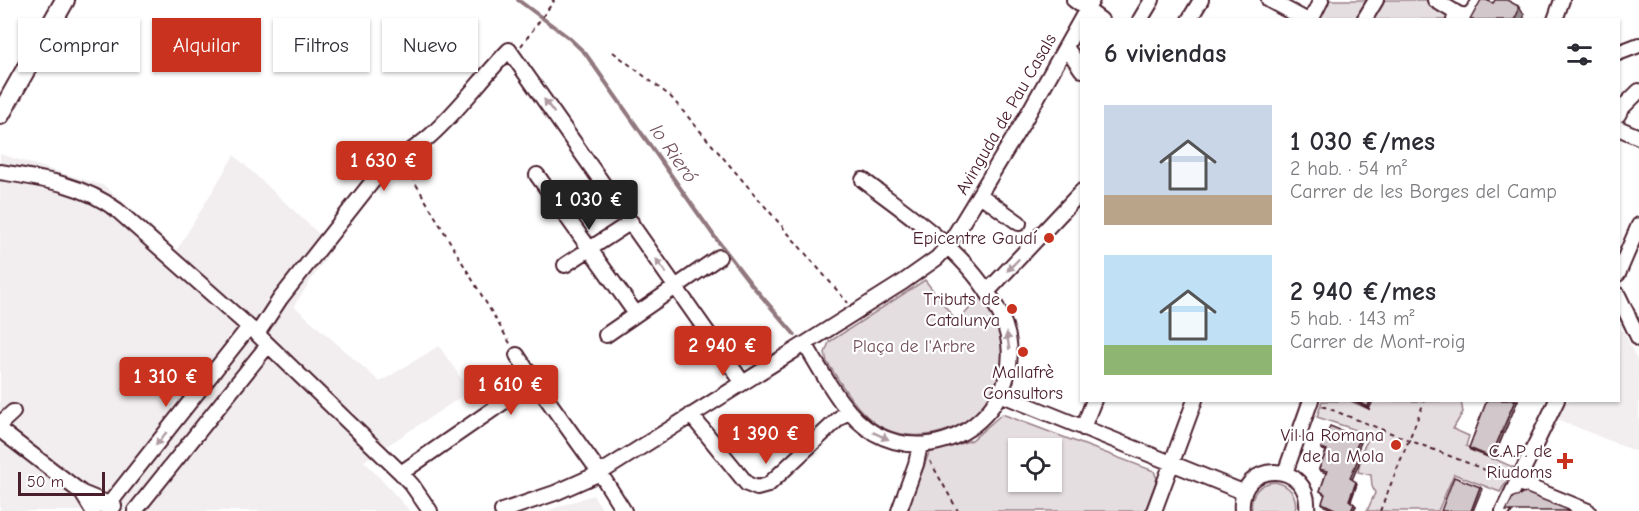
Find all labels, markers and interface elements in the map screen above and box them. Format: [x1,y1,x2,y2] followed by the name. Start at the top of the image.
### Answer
[18,18,140,72] chip: Comprar
[152,18,261,72] chip: Alquilar
[273,18,370,72] chip: Filtros
[382,18,478,72] chip: Nuevo
[952,30,1061,199] street label: Avinguda de Pau Casals
[1563,38,1596,71] icon: filters
[1104,39,1226,69] text: 6 viviendas
[543,99,555,115] one-way arrow
[645,120,702,187] water label: lo Rieró
[1290,127,1435,157] text: 1 030 €/mes
[1152,129,1224,201] icon: home
[329,141,439,192] pin: 1 630 €
[350,149,418,172] text: 1 630 €
[1290,157,1407,180] text: 2 hab. · 54 m²
[534,180,644,231] pin: 1 030 €
[1290,180,1557,203] text: Carrer de les Borges del Camp
[555,188,623,211] text: 1 030 €
[913,228,1038,249] place label: Epicentre Gaudí
[1042,231,1056,245] marker: Epicentre Gaudí
[1007,257,1020,272] one-way arrow
[655,258,667,274] one-way arrow
[1290,277,1436,307] text: 2 940 €/mes
[1152,279,1224,351] icon: home
[923,289,1000,331] place label: Tributs de Catalunya
[1005,302,1019,316] marker: Tributs de Catalunya
[1290,307,1415,330] text: 5 hab. · 143 m²
[668,326,778,377] pin: 2 940 €
[1290,330,1466,353] text: Carrer de Mont-roig
[1003,331,1012,350] one-way arrow
[688,334,758,357] text: 2 940 €
[853,336,975,357] park label: Plaça de l'Arbre
[1016,345,1030,359] marker: Mallafrè Consultors
[111,357,221,408] pin: 1 310 €
[983,362,1063,404] place label: Mallafrè Consultors
[133,365,199,388] text: 1 310 €
[456,365,566,416] pin: 1 610 €
[478,373,544,396] text: 1 610 €
[711,414,821,465] pin: 1 390 €
[732,422,800,445] text: 1 390 €
[1280,425,1384,467] place label: Vil·la Romana de la Mola
[155,431,168,447] one-way arrow
[872,431,890,441] one-way arrow
[1008,438,1062,492] map controls
[1008,438,1062,492] button: locate
[1389,438,1403,452] marker: Vil·la Romana de la Mola
[1487,441,1552,483] place label: C.A.P. de Riudoms
[1556,452,1574,470] marker: C.A.P. de Riudoms
[18,469,105,496] scale bar
[27,473,64,491] text: 50 m

